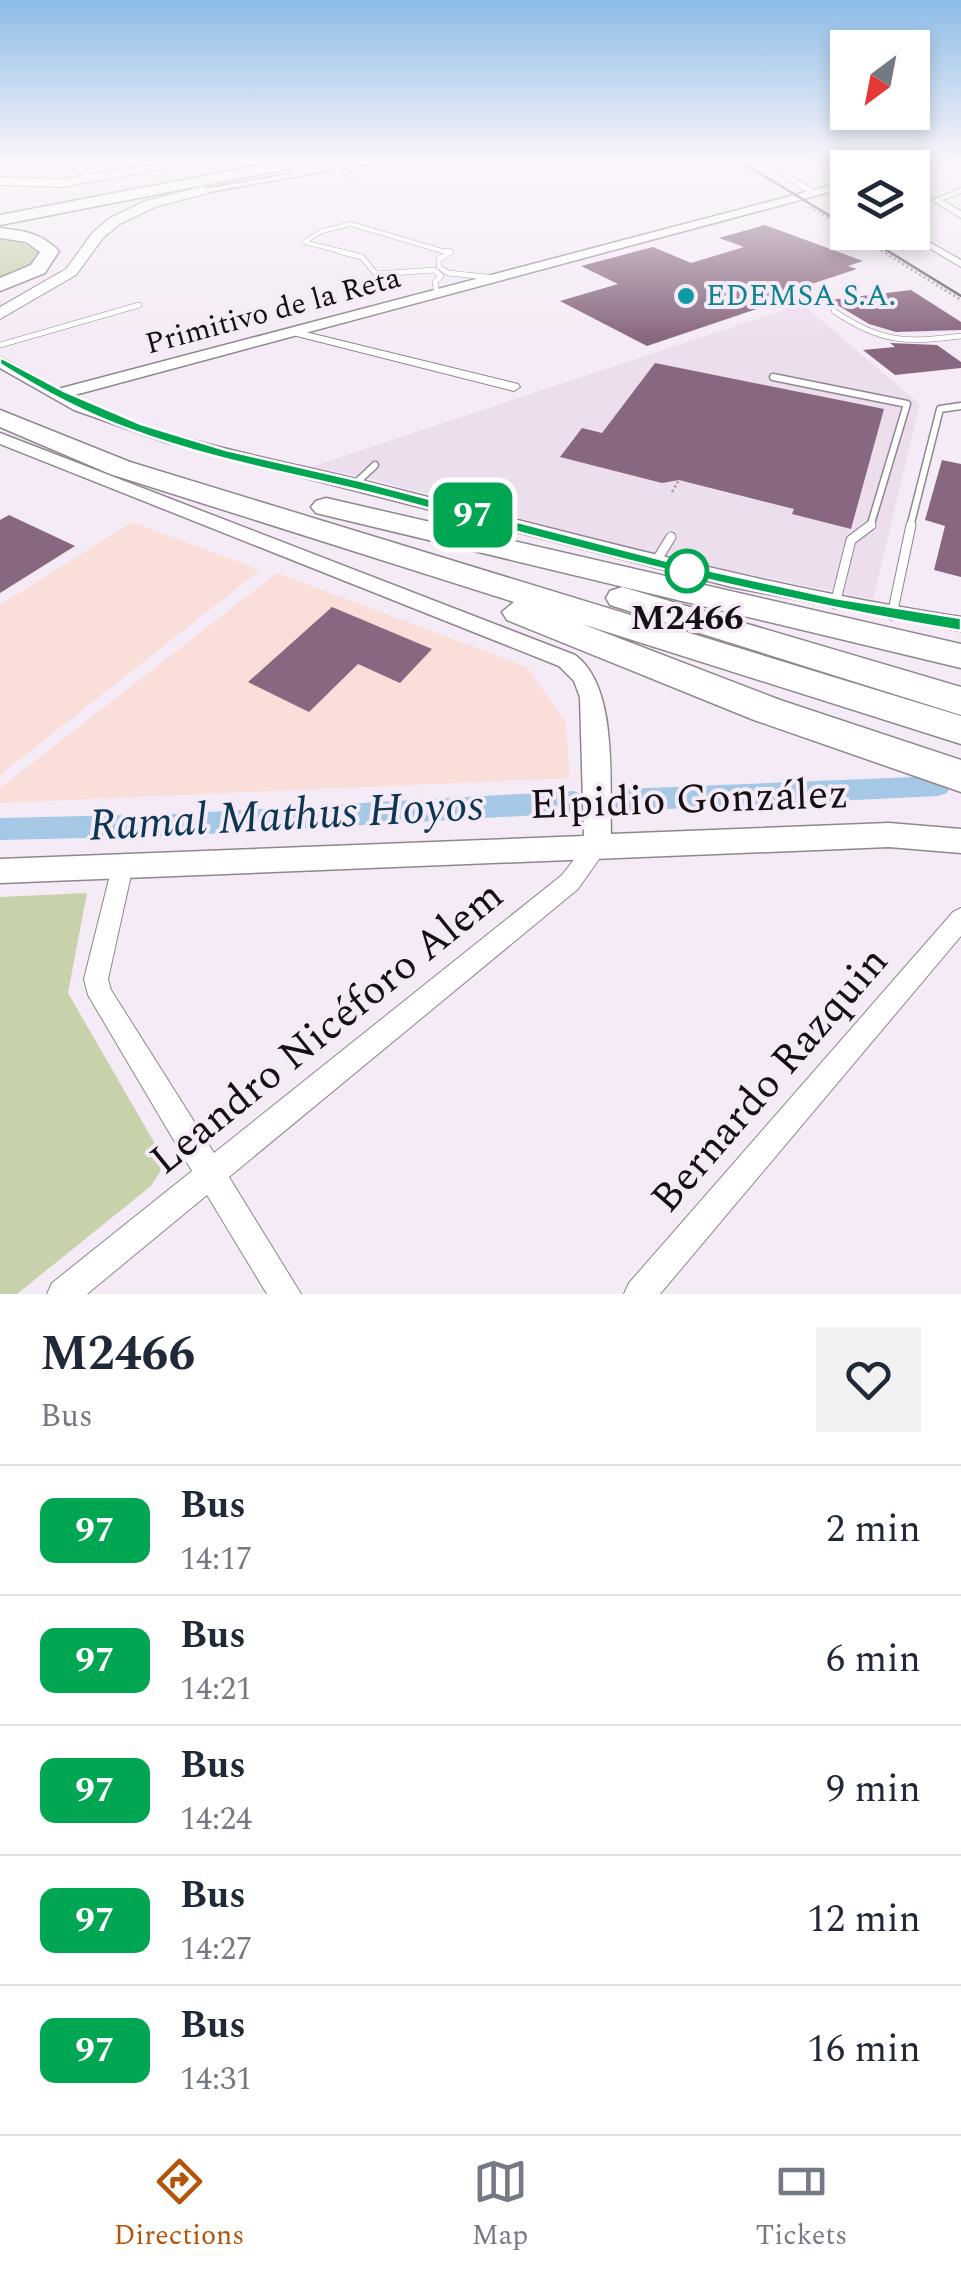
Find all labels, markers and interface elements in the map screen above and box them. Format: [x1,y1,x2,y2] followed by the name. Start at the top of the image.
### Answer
[830,30,930,130] north arrow
[830,30,930,250] map controls
[830,150,930,250] button: layers
[140,255,406,367] street label: Primitivo de la Reta
[706,273,896,319] place label: EDEMSA S.A.
[675,285,697,307] marker: EDEMSA S.A.
[428,482,518,548] line badge: 97
[453,489,493,542] text: 97
[666,550,708,592] marker: M2466
[630,592,744,645] place label: M2466
[528,763,850,837] street label: Elpidio González
[87,771,485,861] water label: Ramal Mathus Hoyos
[136,865,518,1191] street label: Leandro Nicéforo Alem
[636,933,904,1227] street label: Bernardo Razquin
[40,1318,195,1391] text: M2466
[816,1327,921,1432] button: heart
[40,1392,93,1441] text: Bus
[180,1477,246,1535] text: Bus
[826,1501,921,1559] text: 2 min
[75,1504,115,1557] text: 97
[180,1535,252,1584] text: 14:17
[180,1607,246,1665] text: Bus
[826,1631,921,1689] text: 6 min
[75,1634,115,1687] text: 97
[180,1665,252,1714] text: 14:21
[180,1737,246,1795] text: Bus
[826,1761,921,1819] text: 9 min
[75,1764,115,1817] text: 97
[180,1795,252,1844] text: 14:24
[180,1867,246,1925] text: Bus
[807,1891,921,1949] text: 12 min
[75,1894,115,1947] text: 97
[180,1925,252,1974] text: 14:27
[180,1997,246,2055] text: Bus
[807,2021,921,2079] text: 16 min
[75,2024,115,2077] text: 97
[180,2055,252,2104] text: 14:31
[114,2154,244,2257] tab: Directions
[472,2154,528,2257] tab: Map
[756,2154,847,2257] tab: Tickets

